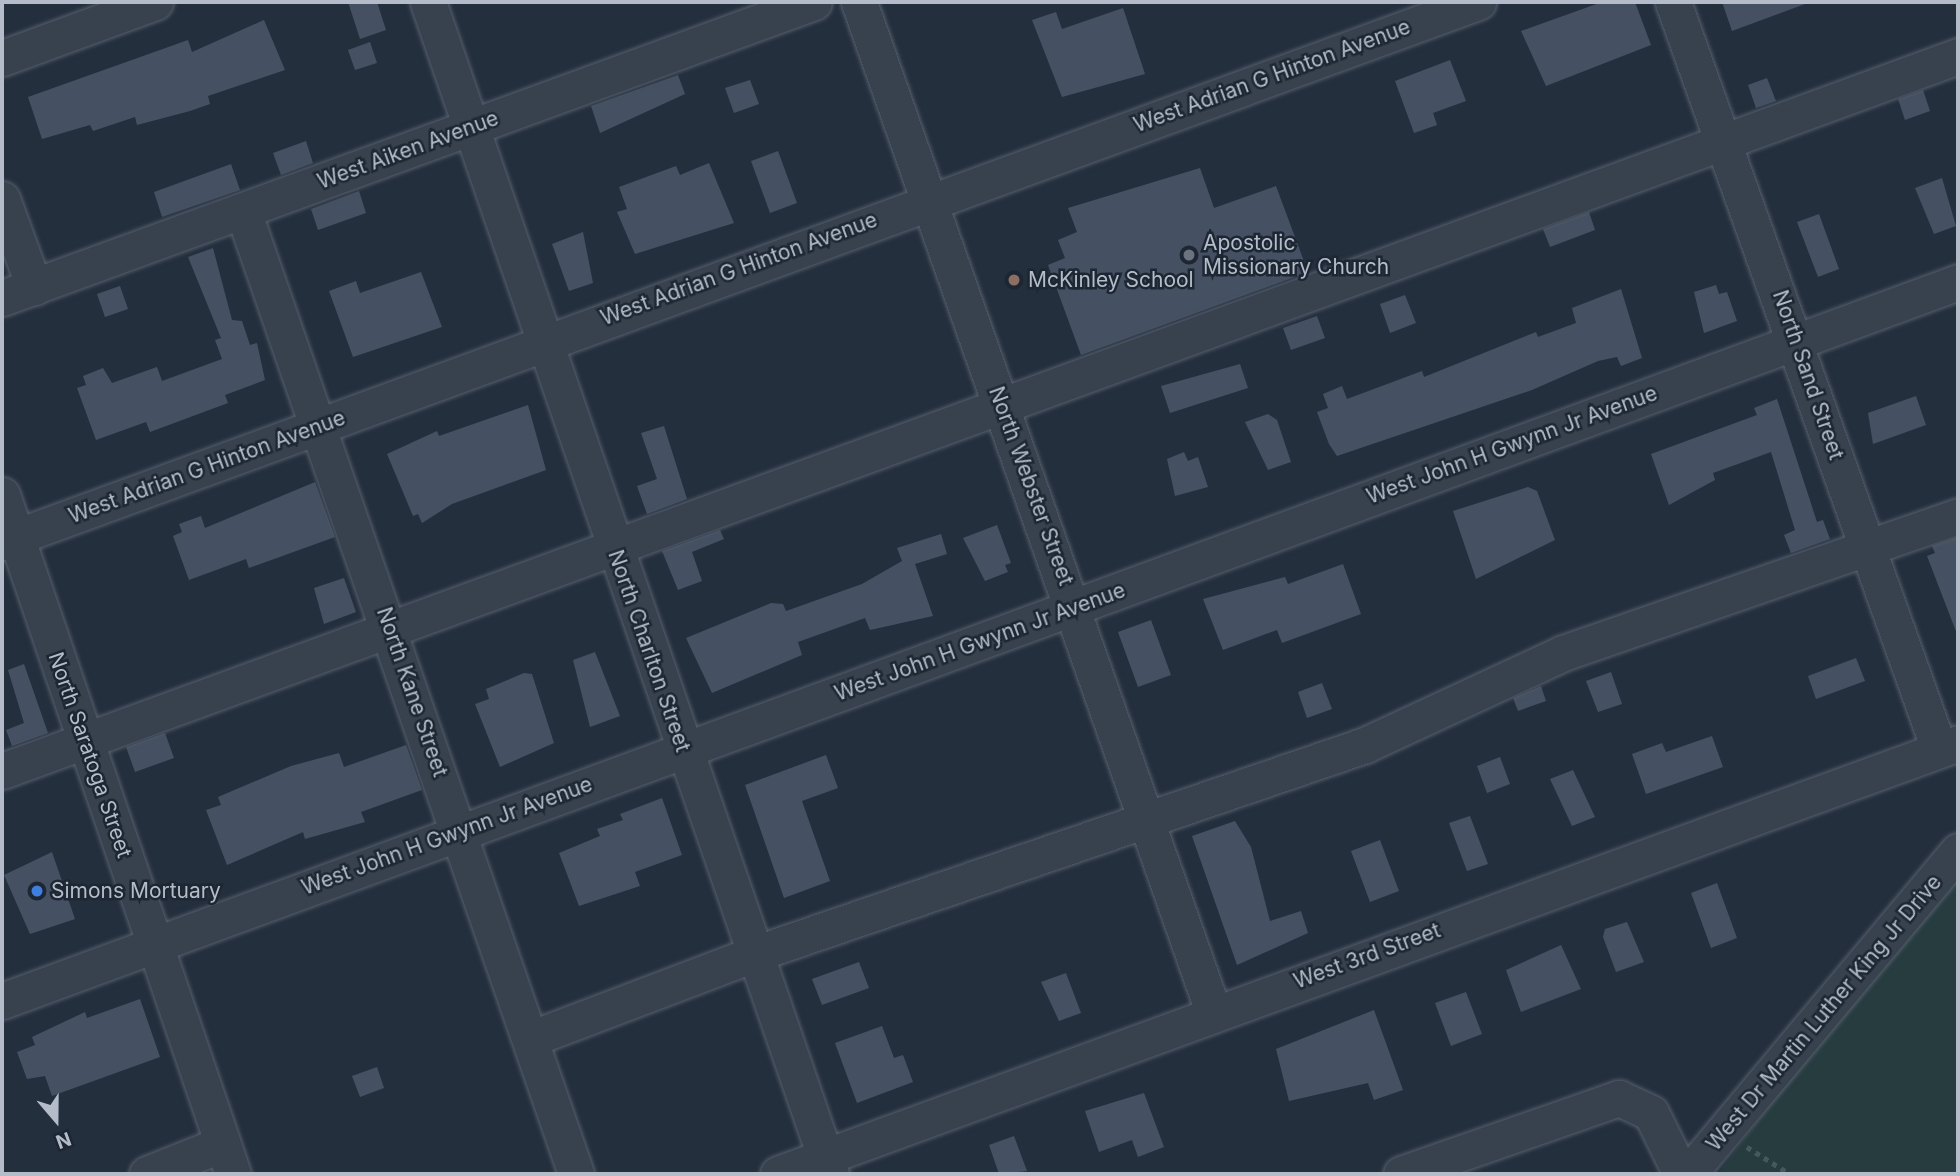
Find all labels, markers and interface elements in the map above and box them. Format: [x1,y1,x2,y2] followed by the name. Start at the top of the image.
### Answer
[1130,14,1414,138] street label: West Adrian G Hinton Avenue
[314,106,502,194] street label: West Aiken Avenue
[597,207,881,331] street label: West Adrian G Hinton Avenue
[1203,230,1389,280] place label: Apostolic Missionary Church
[1181,247,1197,263] marker: Apostolic Missionary Church
[1028,267,1194,293] place label: McKinley School
[1006,272,1022,288] marker: McKinley School
[1767,287,1849,463] street label: North Sand Street
[1363,381,1661,509] street label: West John H Gwynn Jr Avenue
[983,383,1079,589] street label: North Webster Street
[65,405,349,529] street label: West Adrian G Hinton Avenue
[603,547,695,755] street label: North Charlton Street
[831,578,1129,706] street label: West John H Gwynn Jr Avenue
[371,604,453,780] street label: North Kane Street
[43,649,137,861] street label: North Saratoga Street
[298,772,596,900] street label: West John H Gwynn Jr Avenue
[1701,870,1947,1156] street label: West Dr Martin Luther King Jr Drive
[51,878,221,904] place label: Simons Mortuary
[29,883,45,899] marker: Simons Mortuary
[1290,918,1444,994] street label: West 3rd Street
[21,1085,91,1155] north arrow
[53,1127,74,1153] text: N

